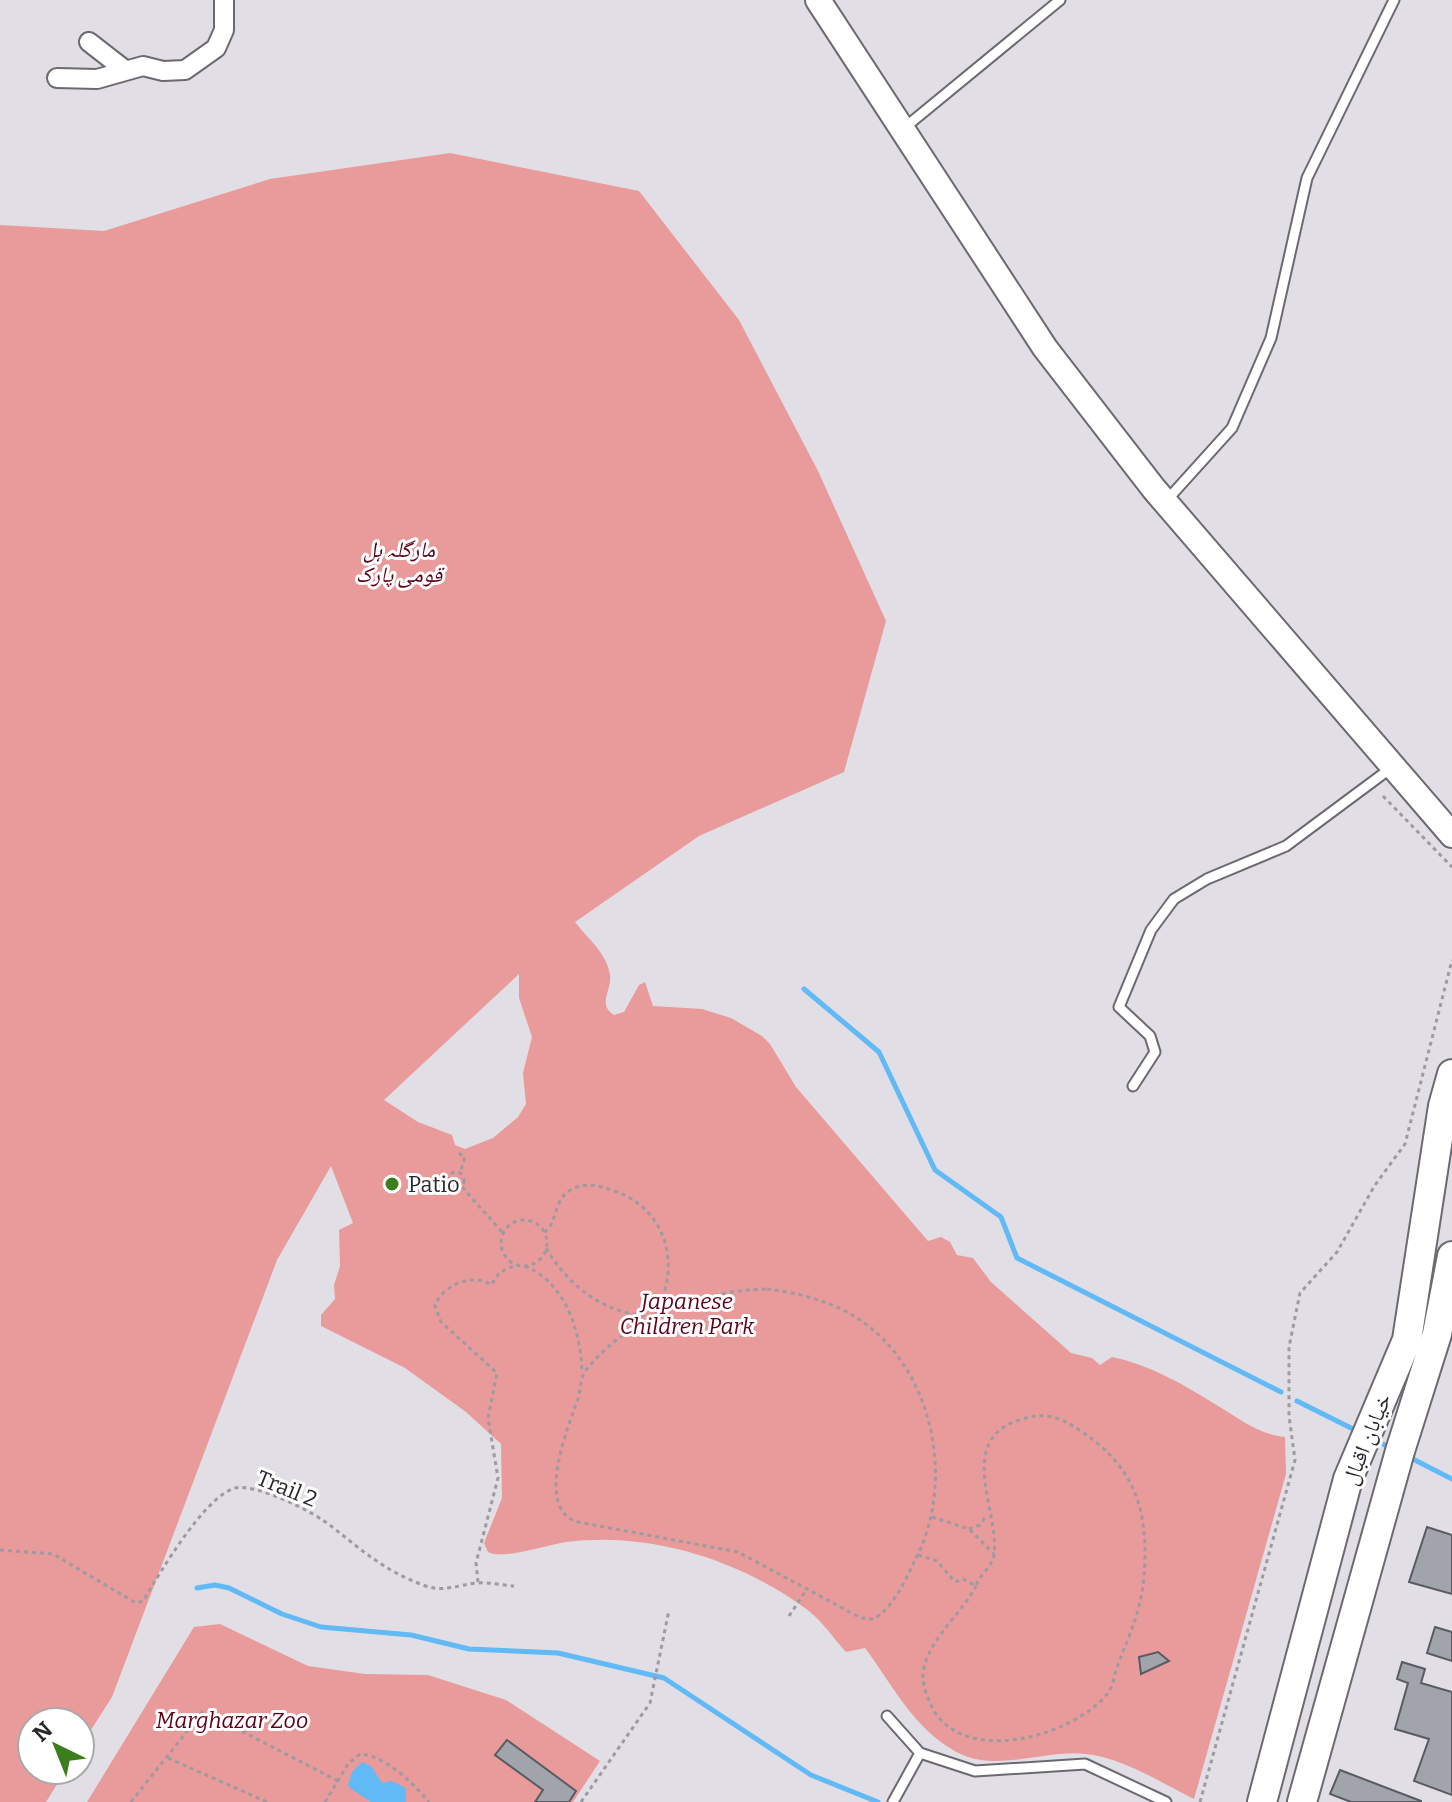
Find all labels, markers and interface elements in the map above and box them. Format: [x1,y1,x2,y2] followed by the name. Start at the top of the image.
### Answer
[356,536,445,588] park label: مارگلہ ہل قومی پارک
[408,1171,460,1198] place label: Patio
[383,1175,401,1193] marker: Patio
[620,1288,755,1340] park label: Japanese Children Park
[1336,1390,1397,1489] street label: خیابان اقبال
[253,1464,321,1513] street label: Trail 2
[16,1706,96,1786] north arrow
[156,1707,308,1734] park label: Marghazar Zoo
[27,1716,58,1747] text: N

